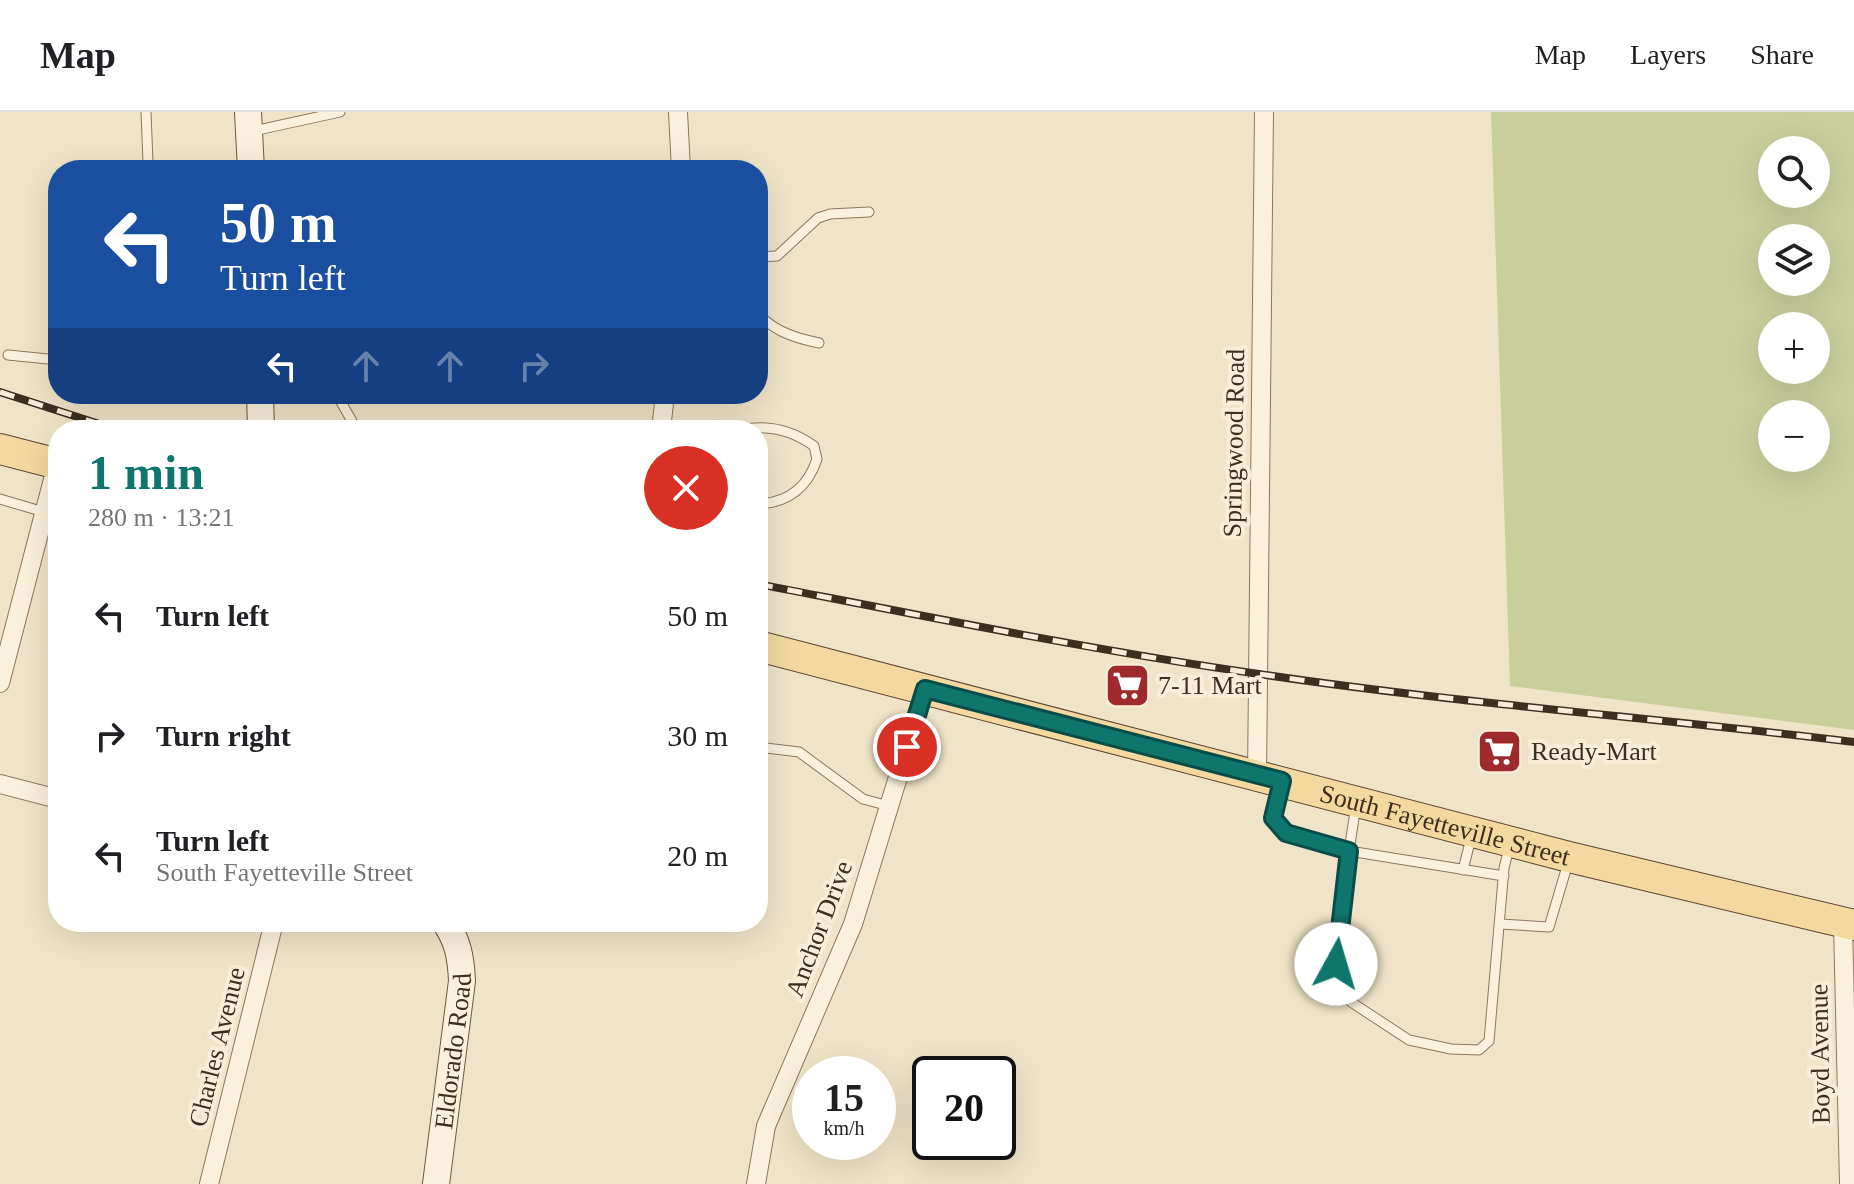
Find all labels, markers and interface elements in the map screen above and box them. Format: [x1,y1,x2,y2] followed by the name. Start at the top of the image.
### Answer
[40,34,116,76] text: Map
[1535,39,1586,70] text: Map
[1630,39,1706,70] text: Layers
[1750,39,1814,70] text: Share
[1758,136,1830,472] map controls
[1758,136,1830,208] button: search
[88,192,192,296] icon: left
[220,192,337,254] text: 50 m
[1758,224,1830,296] button: layers
[220,258,346,298] text: Turn left
[1758,312,1830,384] button: +
[260,344,304,388] icon: left
[344,344,388,388] icon: ahead
[428,344,472,388] icon: ahead
[512,344,556,388] icon: right
[1218,349,1250,537] street label: Springwood Road
[1758,400,1830,472] button: −
[88,446,204,499] text: 1 min
[644,446,728,530] button: close
[88,503,235,532] text: 280 m · 13:21
[88,594,132,638] icon: left
[156,599,269,632] text: Turn left
[667,599,728,632] text: 50 m
[1103,661,1151,709] supermarket icon: 7-11 Mart
[1158,671,1263,700] place label: 7-11 Mart
[873,713,941,781] pin
[88,714,132,758] icon: right
[156,719,291,752] text: Turn right
[667,719,728,752] text: 30 m
[885,725,929,769] icon: arrive
[1476,727,1524,775] supermarket icon: Ready-Mart
[1531,737,1657,766] place label: Ready-Mart
[1317,778,1574,871] street label: South Fayetteville Street
[156,824,269,857] text: Turn left
[88,834,132,878] icon: left
[667,839,728,872] text: 20 m
[780,857,858,1001] street label: Anchor Drive
[156,858,413,887] text: South Fayetteville Street
[1294,922,1378,1006] position arrow
[183,964,251,1130] street label: Charles Avenue
[429,973,477,1131] street label: Eldorado Road
[1804,984,1836,1124] street label: Boyd Avenue
[912,1056,1016,1160] speed limit sign: 20
[824,1075,864,1120] text: 15
[823,1117,865,1139] text: km/h

